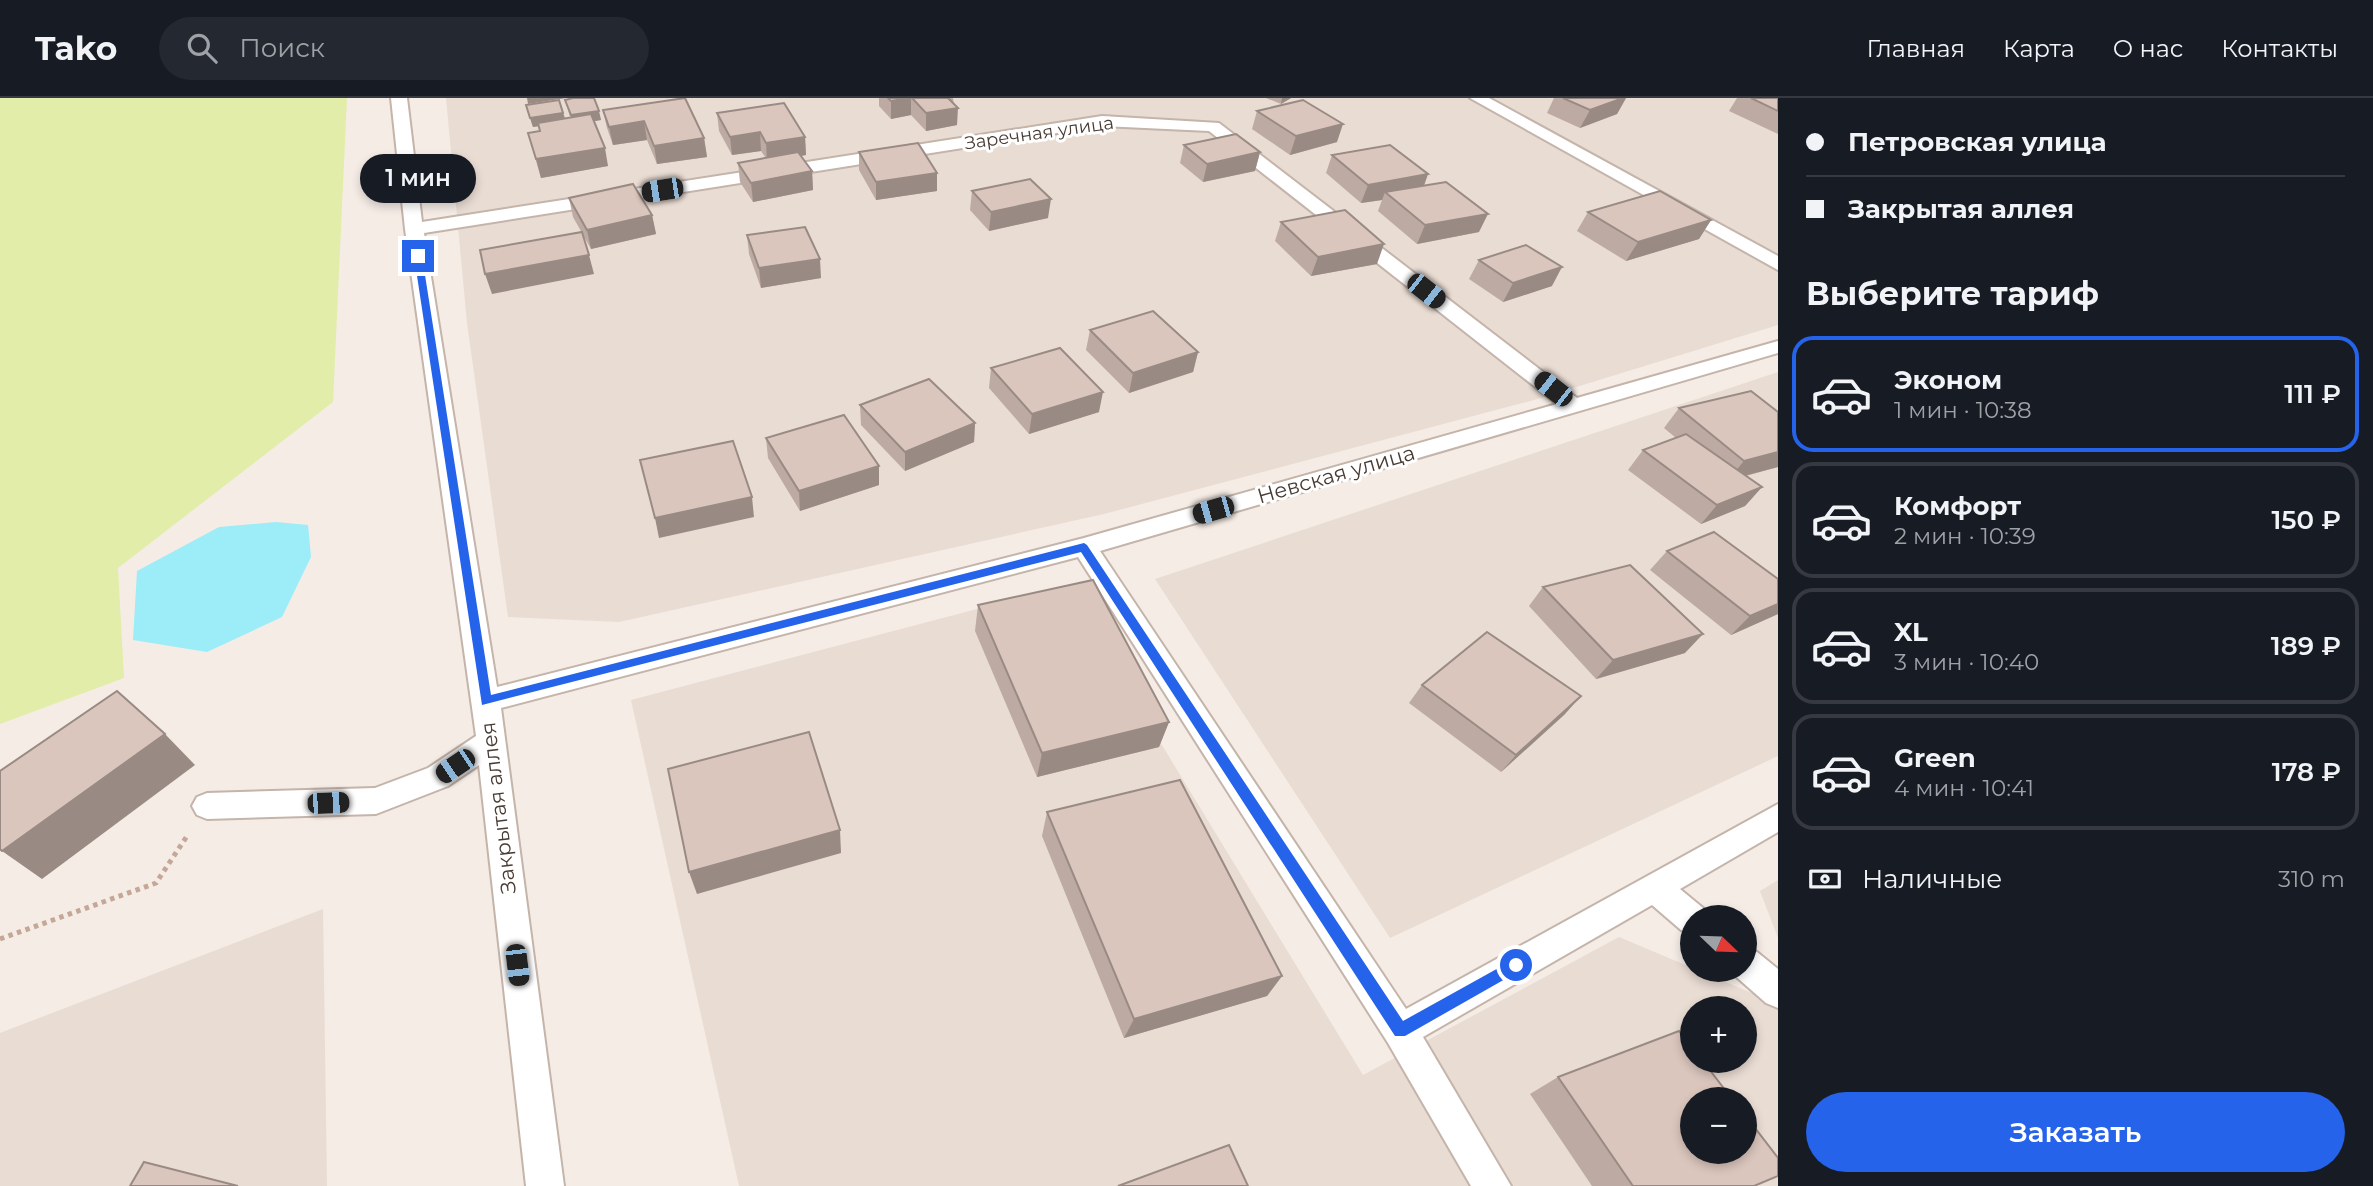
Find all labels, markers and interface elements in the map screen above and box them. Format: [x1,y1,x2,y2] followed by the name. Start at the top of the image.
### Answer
[159,17,649,80] search box
[35,28,117,68] text: Tako
[183,29,221,67] icon: search
[239,32,325,64] text: Поиск
[1867,34,1965,63] text: Главная
[2003,34,2075,63] text: Карта
[2113,34,2183,63] text: О нас
[2221,34,2338,63] text: Контакты
[963,112,1115,154] street label: Заречная улица
[1848,126,2106,158] text: Петровская улица
[360,155,476,204] callout: 1 мин
[385,164,451,192] text: 1 мин
[640,176,685,204] car
[1848,193,2074,225] text: Закрытая аллея
[402,240,434,272] route end
[1403,270,1450,312] car
[1806,274,2099,313] text: Выберите тариф
[1810,363,1873,426] icon: car
[1894,364,2002,396] text: Эконом
[1530,368,1577,410] car
[2284,378,2341,410] text: 111 ₽
[1894,396,2032,424] text: 1 мин · 10:38
[1254,440,1418,508] street label: Невская улица
[1810,489,1873,552] icon: car
[1894,490,2021,522] text: Комфорт
[1190,494,1237,526] car
[2271,504,2341,536] text: 150 ₽
[1894,522,2036,550] text: 2 мин · 10:39
[1810,615,1873,678] icon: car
[1894,616,1928,648] text: XL
[2271,630,2341,662] text: 189 ₽
[1894,648,2039,676] text: 3 мин · 10:40
[475,721,521,895] street label: Закрытая аллея
[1810,741,1873,804] icon: car
[1894,742,1976,774] text: Green
[432,746,479,786] car
[2272,756,2341,788] text: 178 ₽
[1894,774,2034,802] text: 4 мин · 10:41
[307,792,350,814] car
[1806,860,1844,898] icon: cash
[1862,863,2002,895] text: Наличные
[2278,865,2345,893] text: 310 m
[1680,905,1757,982] north arrow
[1680,905,1757,1164] map controls
[505,943,530,987] car
[1500,949,1532,981] route start
[1680,996,1757,1073] button: +
[1680,1087,1757,1164] button: −
[1806,1092,2345,1172] button: Заказать

